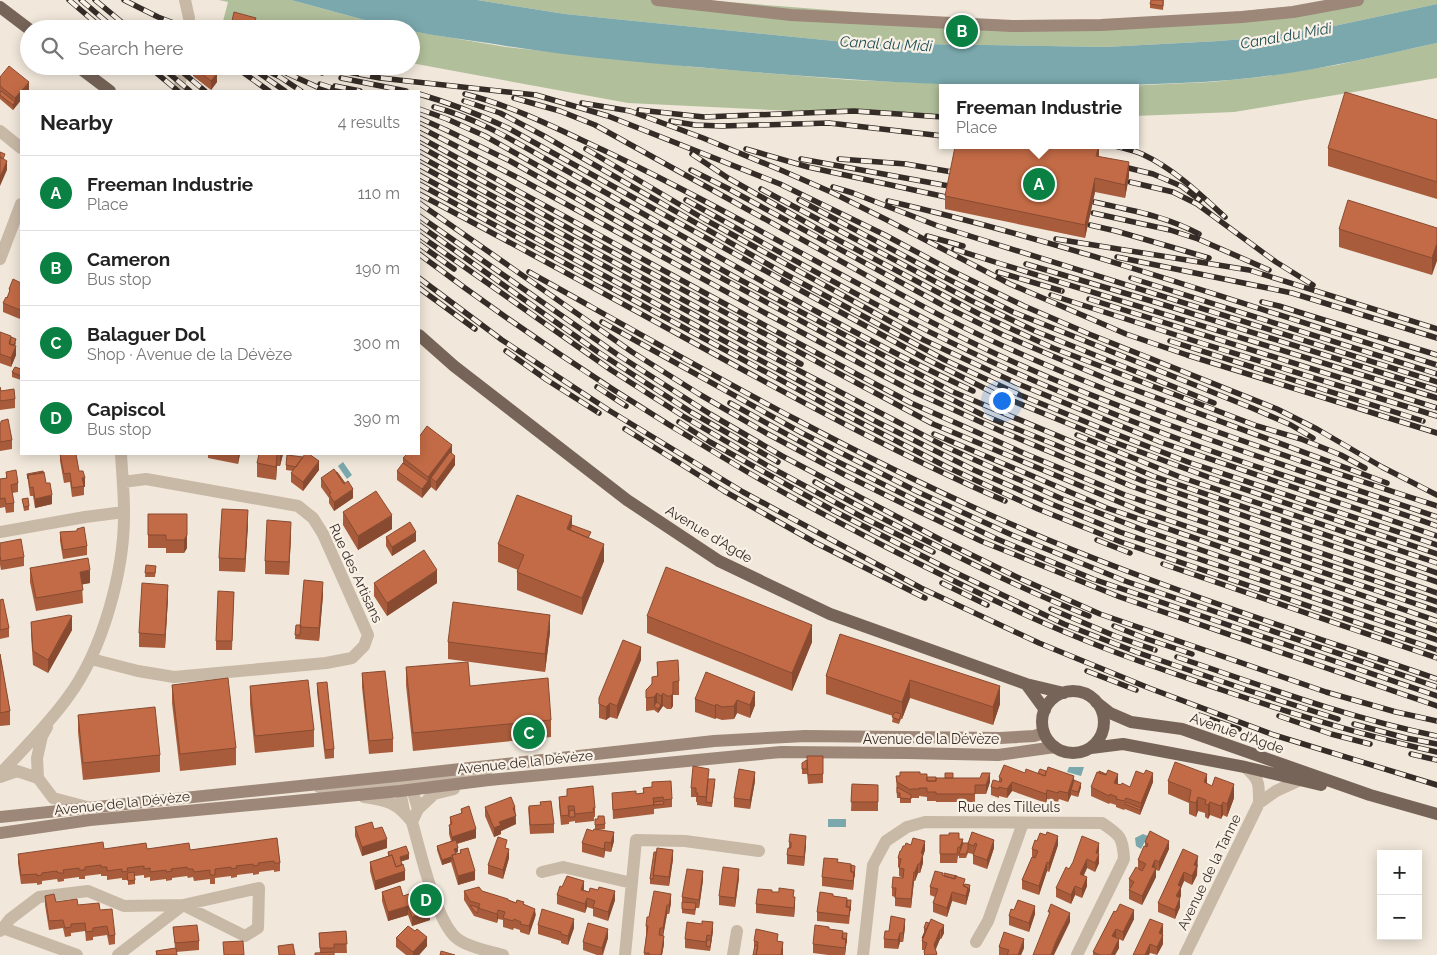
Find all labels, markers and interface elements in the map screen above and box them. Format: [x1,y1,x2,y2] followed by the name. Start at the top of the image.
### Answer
[946,12,978,50] pin: B
[1239,19,1334,53] water label: Canal du Midi
[20,20,420,75] search box
[839,33,934,55] water label: Canal du Midi
[38,34,66,62] icon: search
[78,37,184,59] text: Search here
[939,84,1139,149] popup
[956,96,1122,118] text: Freeman Industrie
[40,110,113,135] text: Nearby
[338,113,400,132] text: 4 results
[956,118,997,137] text: Place
[1023,165,1055,203] pin: A
[87,173,253,195] text: Freeman Industrie
[51,184,61,203] text: A
[358,184,400,203] text: 110 m
[87,195,128,214] text: Place
[87,248,170,270] text: Cameron
[51,259,61,278] text: B
[355,259,400,278] text: 190 m
[87,270,151,289] text: Bus stop
[87,323,206,345] text: Balaguer Dol
[51,334,61,353] text: C
[353,334,400,353] text: 300 m
[87,345,292,364] text: Shop · Avenue de la Dévèze
[989,388,1015,414] your location
[87,398,165,420] text: Capiscol
[50,409,62,428] text: D
[354,409,400,428] text: 390 m
[87,420,151,439] text: Bus stop
[663,502,755,566] street label: Avenue d'Agde
[326,521,386,625] street label: Rue des Artisans
[1188,709,1286,757] street label: Avenue d'Agde
[513,714,545,752] pin: C
[863,731,999,747] street label: Avenue de la Dévèze
[456,747,594,777] street label: Avenue de la Dévèze
[53,788,191,818] street label: Avenue de la Dévèze
[958,799,1060,815] street label: Rue des Tilleuls
[1174,811,1244,933] street label: Avenue de la Tanne
[1377,850,1422,940] map controls
[1377,850,1422,895] button: +
[410,881,442,919] pin: D
[1377,895,1422,940] button: −

